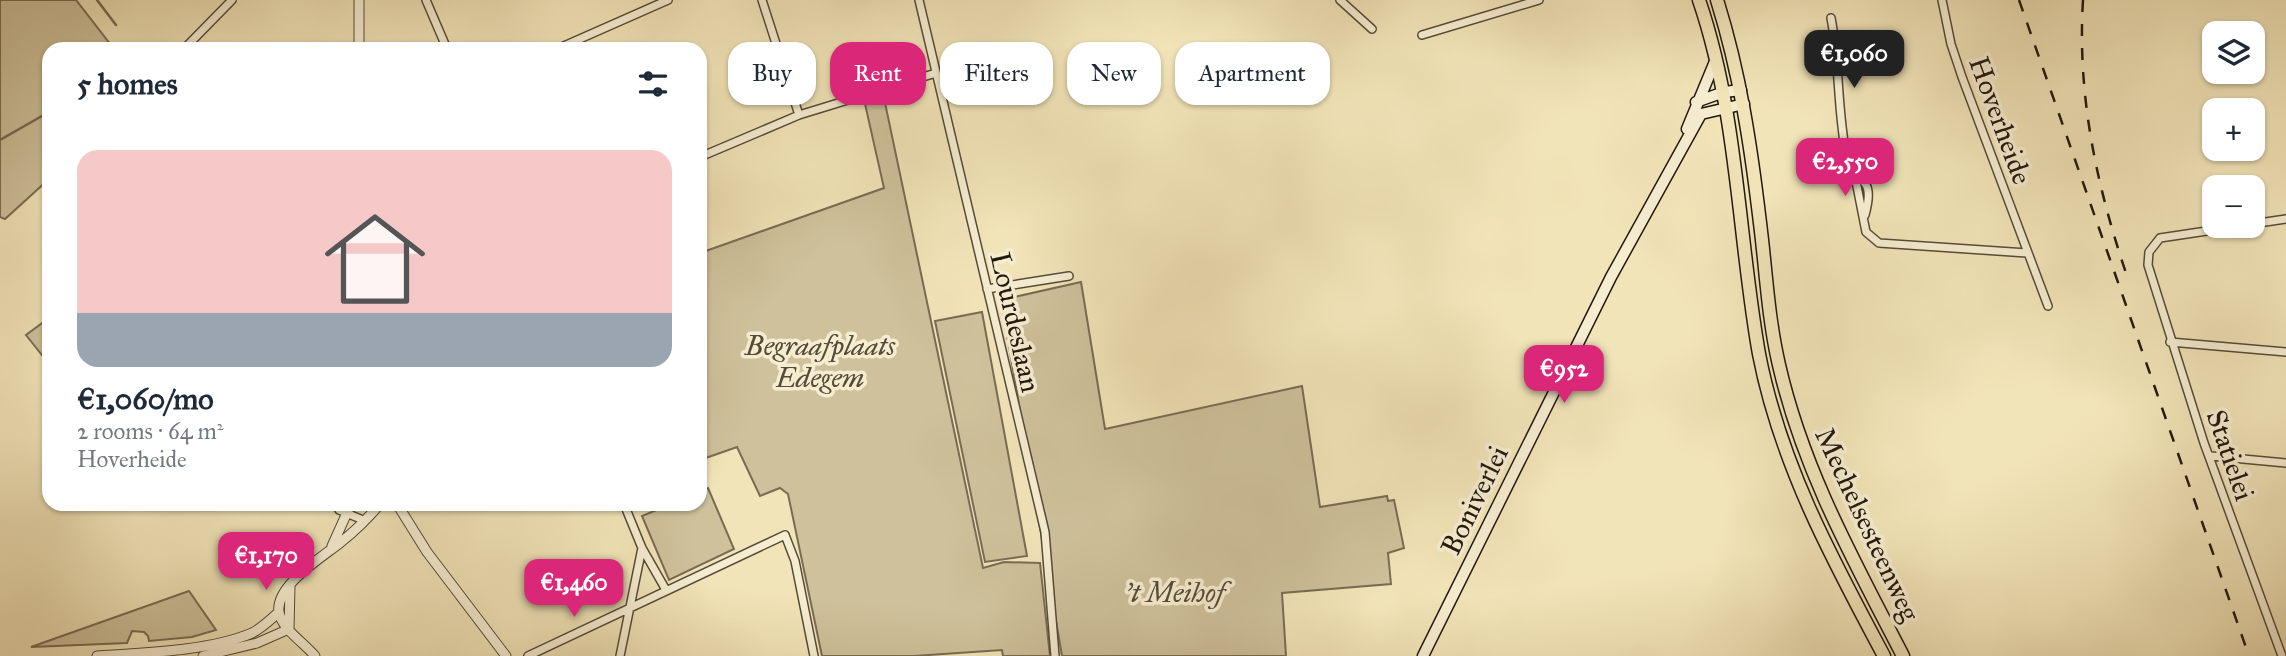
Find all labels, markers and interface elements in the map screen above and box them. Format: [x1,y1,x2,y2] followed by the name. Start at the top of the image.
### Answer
[2202,21,2265,238] map controls
[2202,21,2265,84] button: layers
[1797,31,1911,90] pin: €1,060
[1820,39,1888,67] text: €1,060
[728,42,816,105] chip: Buy
[830,42,926,105] chip: Rent
[940,42,1053,105] chip: Filters
[1067,42,1161,105] chip: New
[1175,42,1330,105] chip: Apartment
[1961,51,2040,189] street label: Hoverheide
[634,65,672,103] icon: filters
[77,66,178,102] text: 5 homes
[2202,98,2265,161] button: +
[1788,138,1902,198] pin: €2,550
[1812,147,1878,175] text: €2,550
[2202,175,2265,238] button: −
[312,196,438,322] icon: home
[982,249,1049,396] street label: Lourdeslaan
[743,328,896,395] park label: Begraafplaats Edegem
[1523,346,1605,405] pin: €952
[1540,354,1588,382] text: €952
[77,381,214,417] text: €1,060/mo
[2199,405,2262,505] street label: Statielei
[77,417,223,445] text: 2 rooms · 64 m²
[1807,422,1928,628] street label: Mechelsesteenweg
[1433,440,1516,561] street label: Boniverlei
[77,445,187,473] text: Hoverheide
[209,532,323,592] pin: €1,170
[234,541,298,569] text: €1,170
[517,560,631,619] pin: €1,460
[540,568,608,596] text: €1,460
[1125,575,1233,610] park label: 't Meihof

